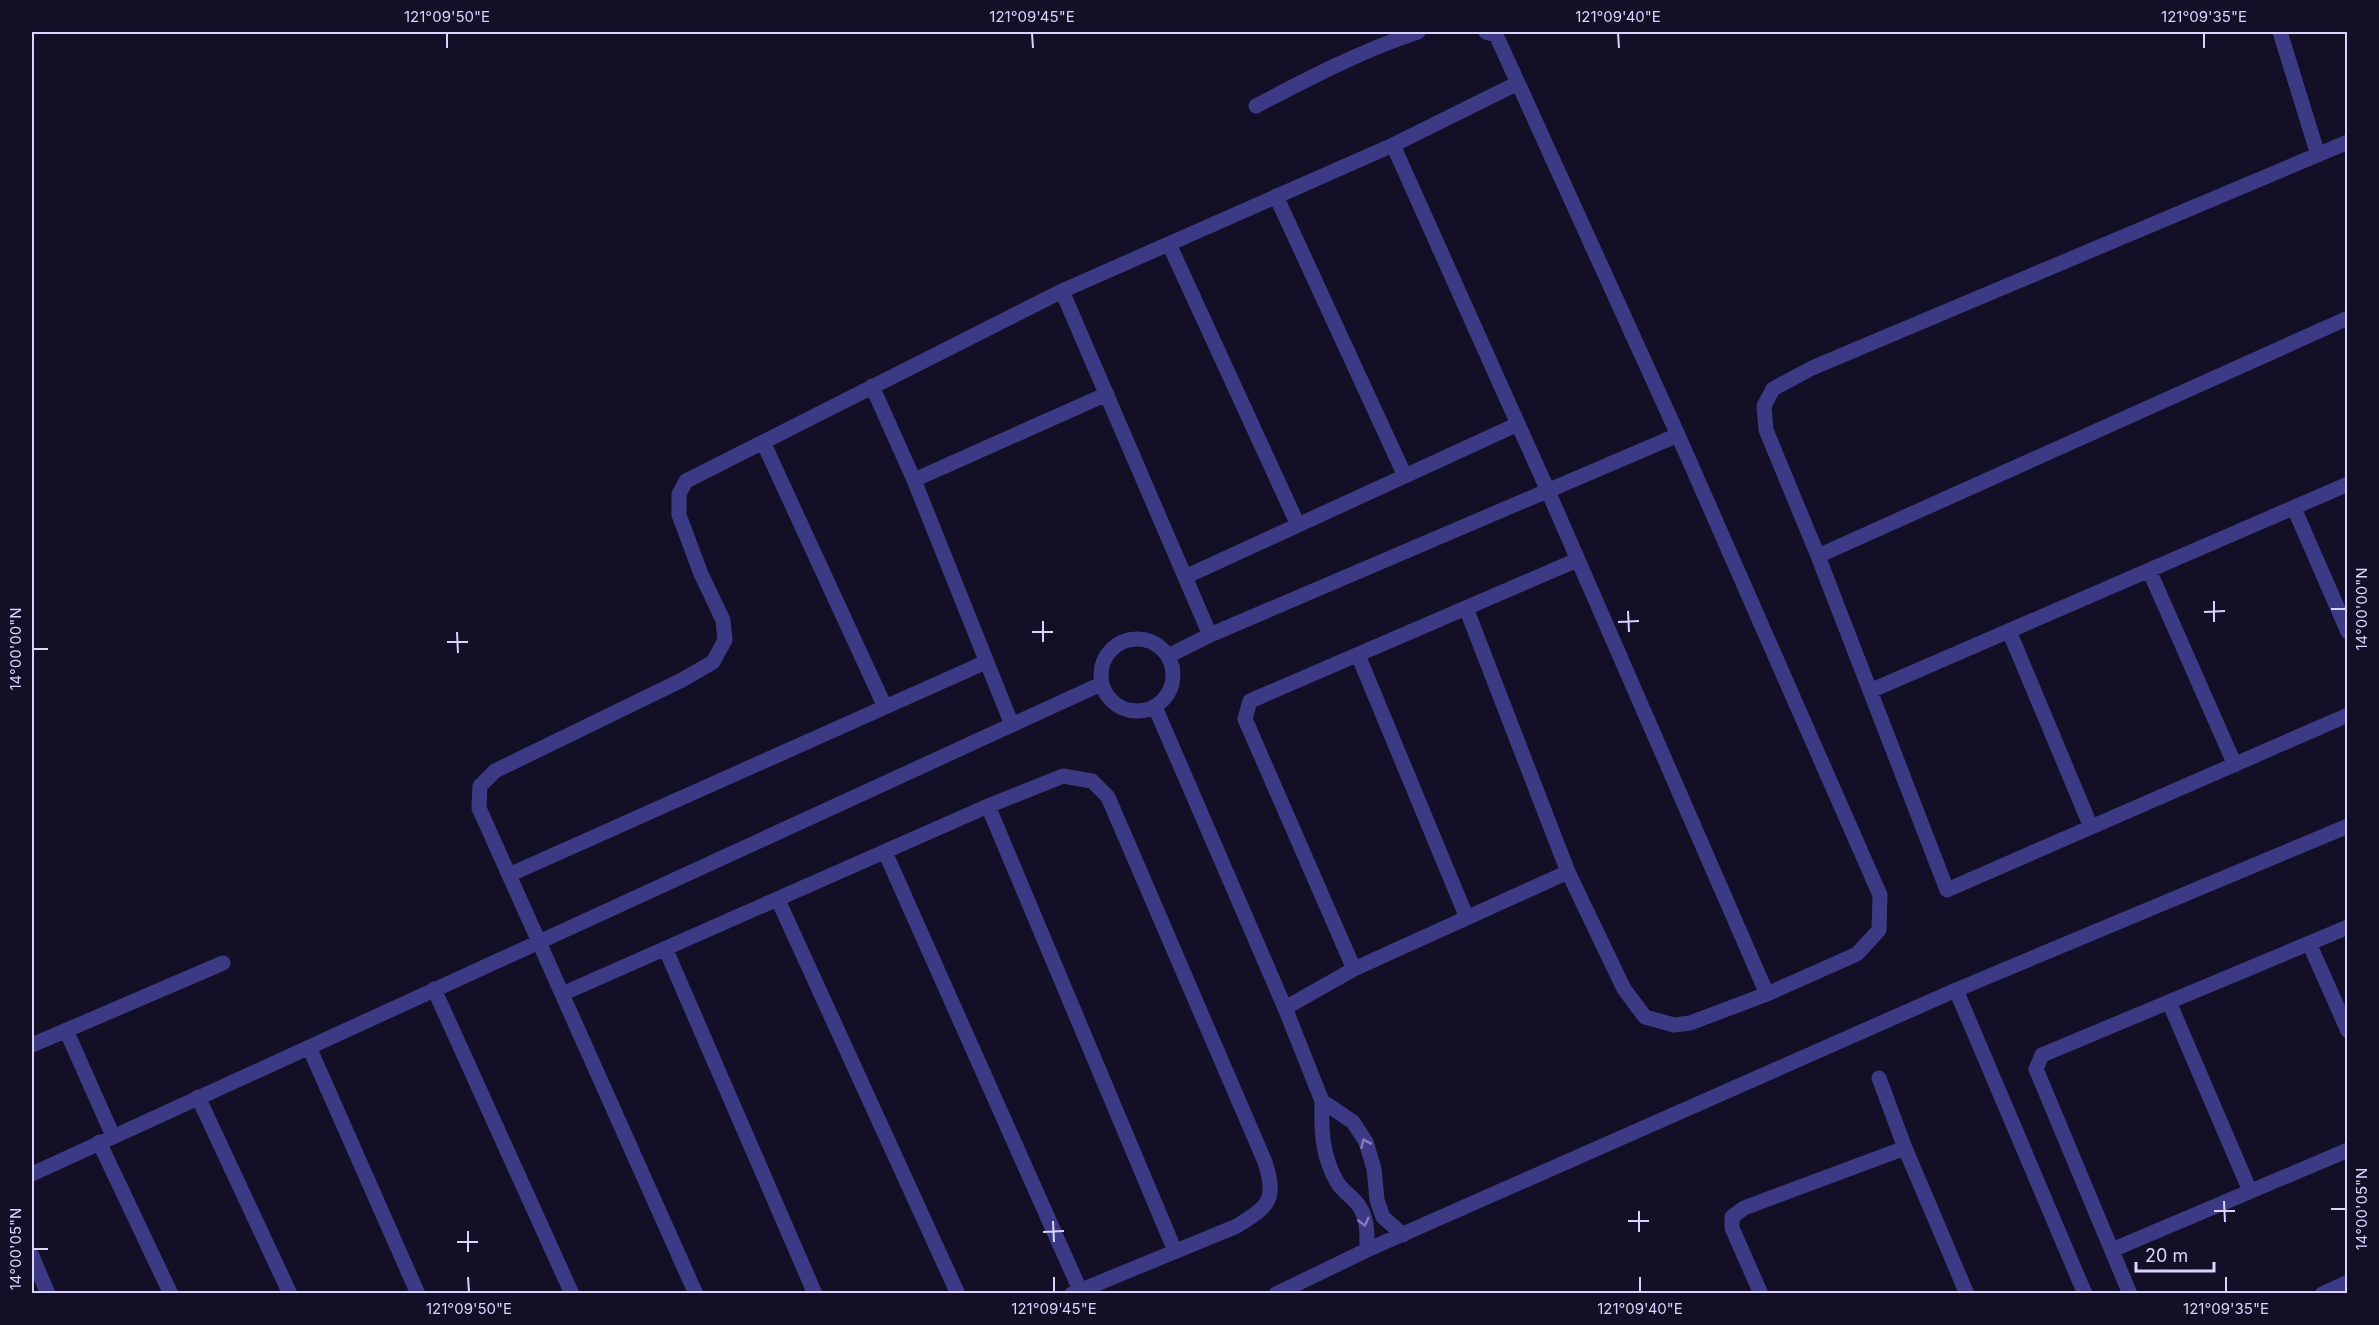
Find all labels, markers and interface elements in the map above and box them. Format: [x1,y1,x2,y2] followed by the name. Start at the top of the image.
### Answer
[404,7,490,26] text: 121°09'50"E
[989,7,1075,26] text: 121°09'45"E
[1575,7,1661,26] text: 121°09'40"E
[2161,7,2247,26] text: 121°09'35"E
[2352,568,2371,650] text: 14°00'00"N
[6,608,25,690] text: 14°00'00"N
[1360,1139,1372,1150] one-way arrow
[2352,1168,2371,1250] text: 14°00'05"N
[6,1208,25,1290] text: 14°00'05"N
[1356,1217,1369,1227] one-way arrow
[2136,1235,2214,1273] scale bar
[2145,1245,2188,1266] text: 20 m
[426,1299,512,1318] text: 121°09'50"E
[1011,1299,1097,1318] text: 121°09'45"E
[1597,1299,1683,1318] text: 121°09'40"E
[2183,1299,2269,1318] text: 121°09'35"E

